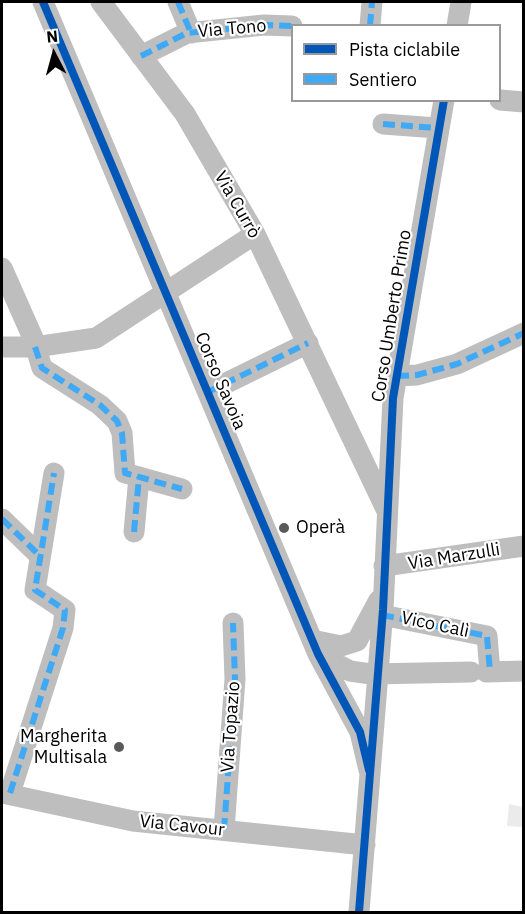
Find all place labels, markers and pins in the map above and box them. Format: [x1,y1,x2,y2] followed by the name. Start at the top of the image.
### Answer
[296,517,345,539] place label: Operà
[277,521,291,535] marker: Operà
[20,726,107,768] place label: Margherita Multisala
[112,740,126,754] marker: Margherita Multisala

